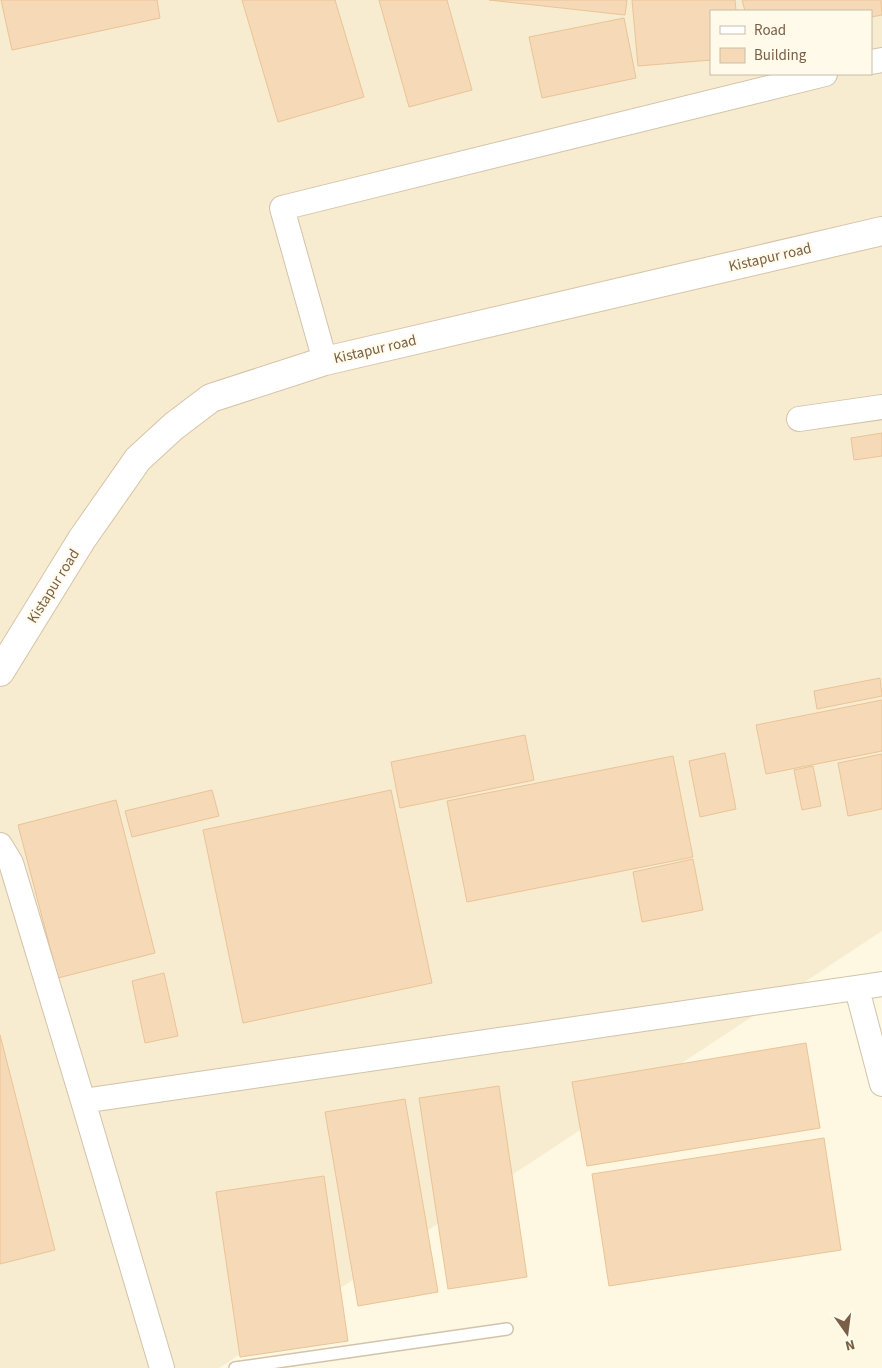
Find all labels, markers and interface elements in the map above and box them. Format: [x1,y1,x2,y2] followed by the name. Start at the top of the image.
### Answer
[710,10,872,75] legend
[754,20,786,41] text: Road
[754,45,807,66] text: Building
[727,238,814,277] street label: Kistapur road
[332,330,419,369] street label: Kistapur road
[22,545,85,628] street label: Kistapur road
[822,1308,872,1358] north arrow
[843,1334,857,1355] text: N

